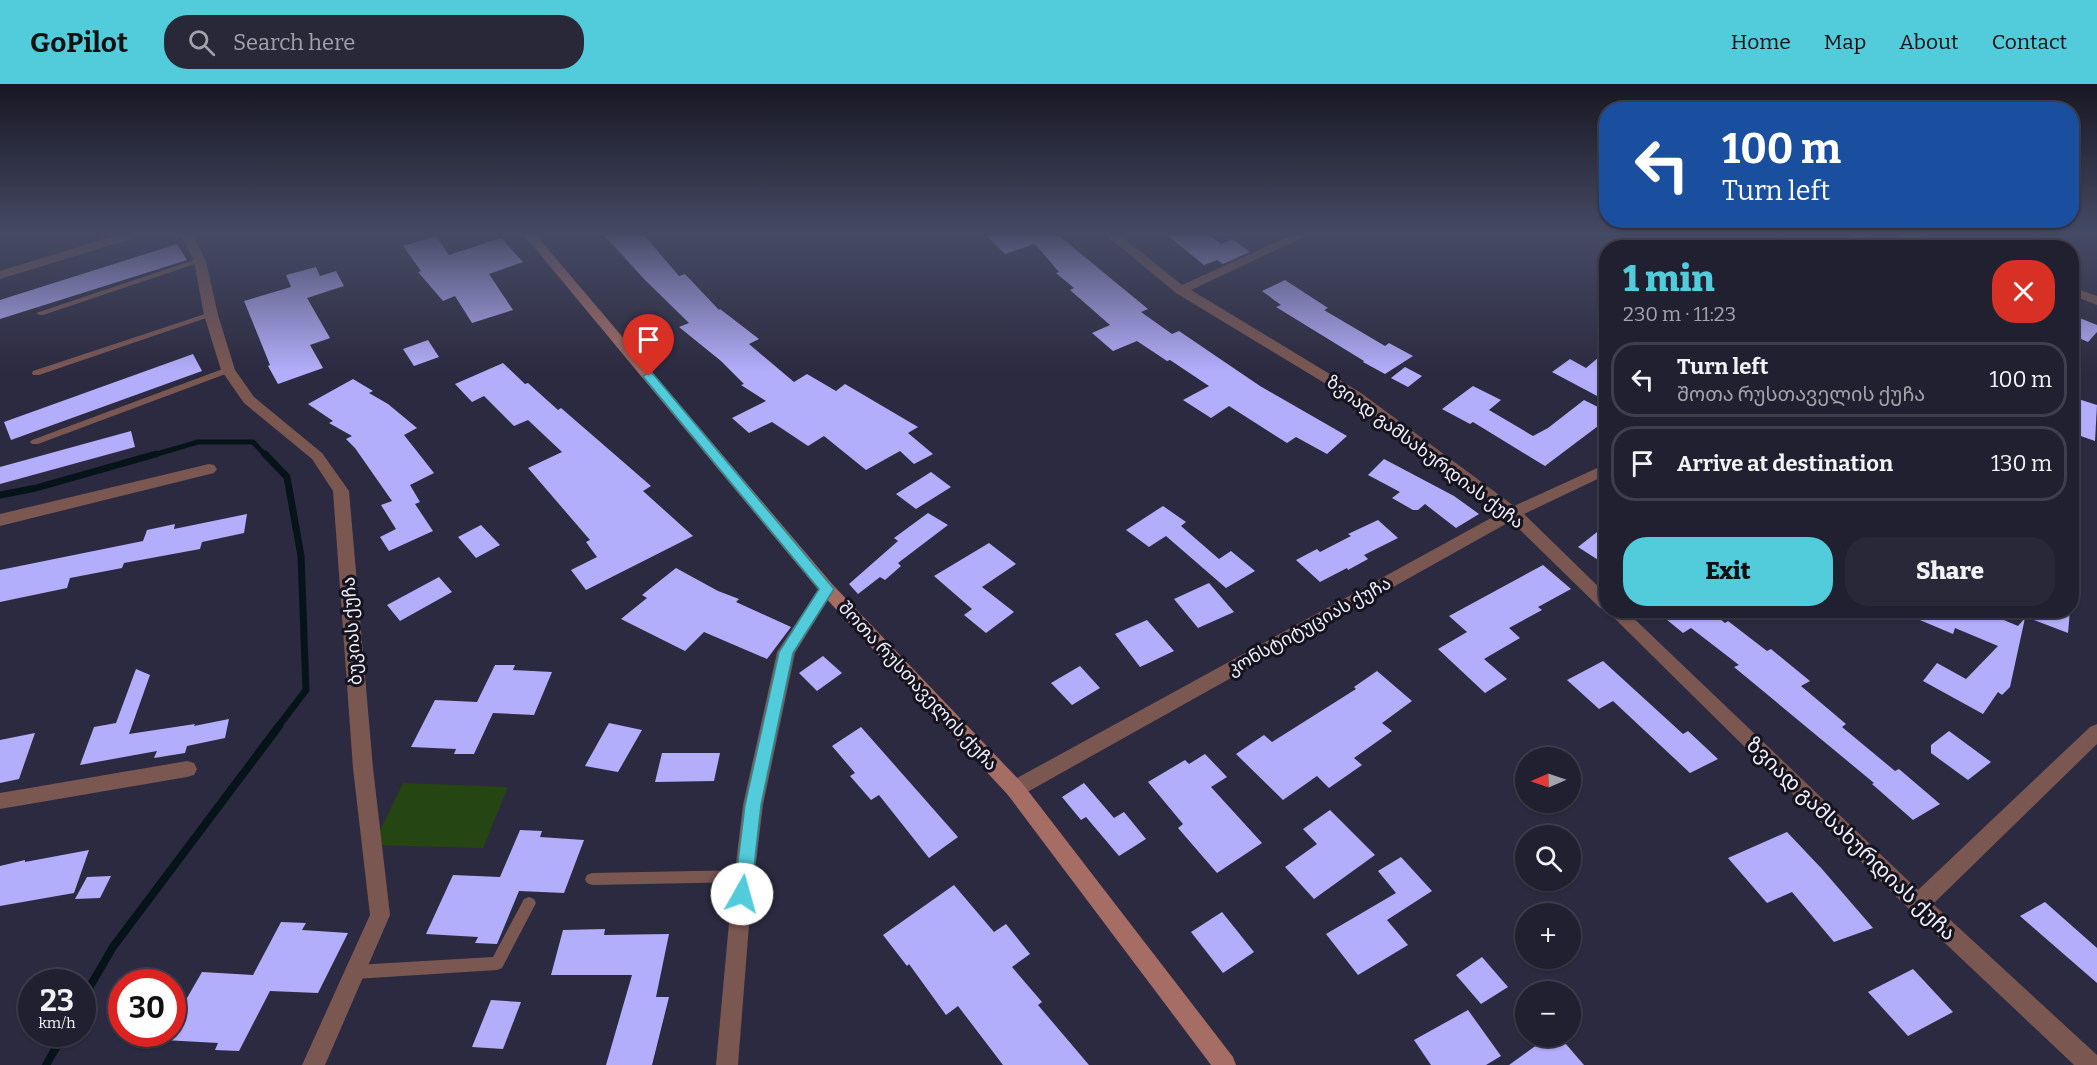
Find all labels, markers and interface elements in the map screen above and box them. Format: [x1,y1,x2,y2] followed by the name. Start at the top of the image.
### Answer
[164,15,584,69] search box
[30,26,128,59] text: GoPilot
[185,26,218,59] icon: search
[233,29,355,56] text: Search here
[1731,29,1791,55] text: Home
[1824,29,1866,55] text: Map
[1899,29,1959,55] text: About
[1992,29,2067,55] text: Contact
[1722,124,1841,174] text: 100 m
[1623,126,1701,204] icon: left
[1722,175,1830,207] text: Turn left
[1623,257,1715,301] text: 1 min
[1992,260,2055,323] button: close
[1623,302,1736,326] text: 230 m · 11:23
[623,314,674,376] pin
[632,323,665,356] icon: arrive
[1677,353,1769,380] text: Turn left
[1626,363,1659,396] icon: left
[1989,366,2052,393] text: 100 m
[1322,371,1528,533] street label: ზვიად გამსახურდიას ქუჩა
[1677,382,1925,406] text: შოთა რუსთაველის ქუჩა
[1626,447,1659,480] icon: arrive
[1677,450,1893,477] text: Arrive at destination
[1991,450,2052,477] text: 130 m
[1623,537,1833,606] button: Exit
[1845,537,2055,606] button: Share
[1223,572,1395,680] street label: კონსტიტუციას ქუჩა
[337,576,367,686] street label: ბუკიას ქუჩა
[834,597,1002,775] street label: შოთა რუსთაველის ქუჩა
[1741,732,1961,946] street label: ზვიად გამსახურდიას ქუჩა
[1515,747,1581,813] north arrow
[1515,747,1581,1047] map controls
[1515,825,1581,891] button: search
[710,862,774,926] position arrow
[1515,903,1581,969] button: +
[108,969,186,1047] speed limit sign: 30
[1515,981,1581,1047] button: −
[40,983,74,1019] text: 23
[38,1014,76,1032] text: km/h

